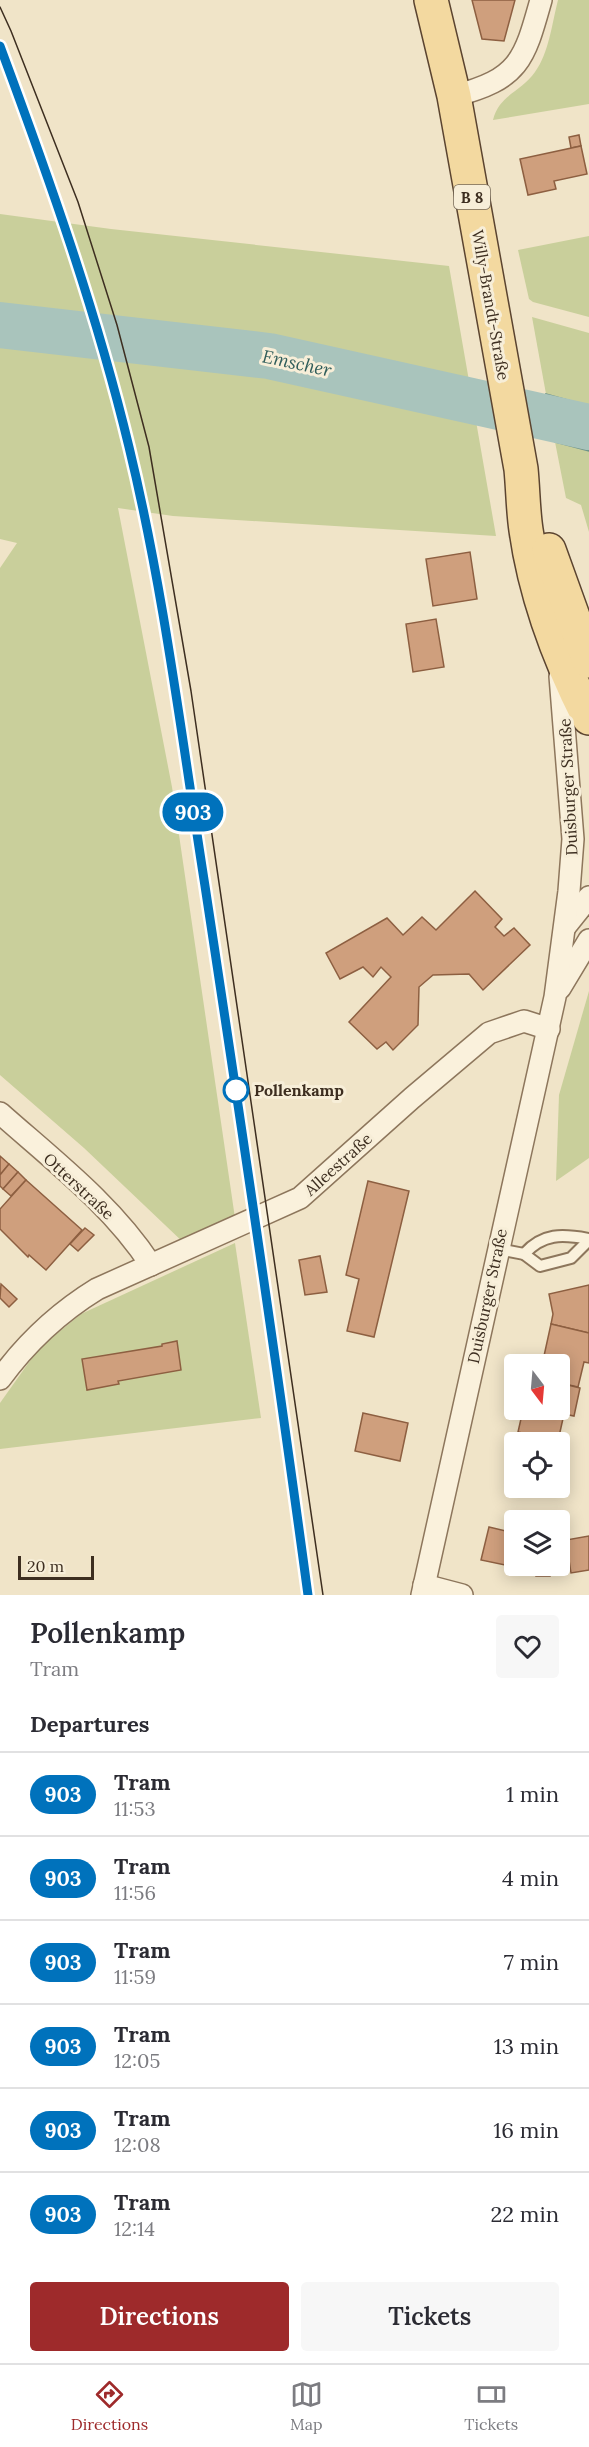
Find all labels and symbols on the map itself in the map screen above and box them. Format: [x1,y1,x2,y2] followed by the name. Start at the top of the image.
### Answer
[454,185,490,209] road number: B 8
[468,228,514,382] street label: Willy-Brandt-Straße
[260,344,334,382] water label: Emscher
[554,717,582,856] street label: Duisburger Straße
[158,792,228,832] line badge: 903
[223,1077,249,1103] marker: Pollenkamp
[254,1080,344,1100] place label: Pollenkamp
[299,1128,376,1200] street label: Alleestraße
[40,1148,119,1224] street label: Otterstraße
[463,1226,511,1365] street label: Duisburger Straße
[504,1354,570,1420] north arrow
[18,1553,94,1580] scale bar

